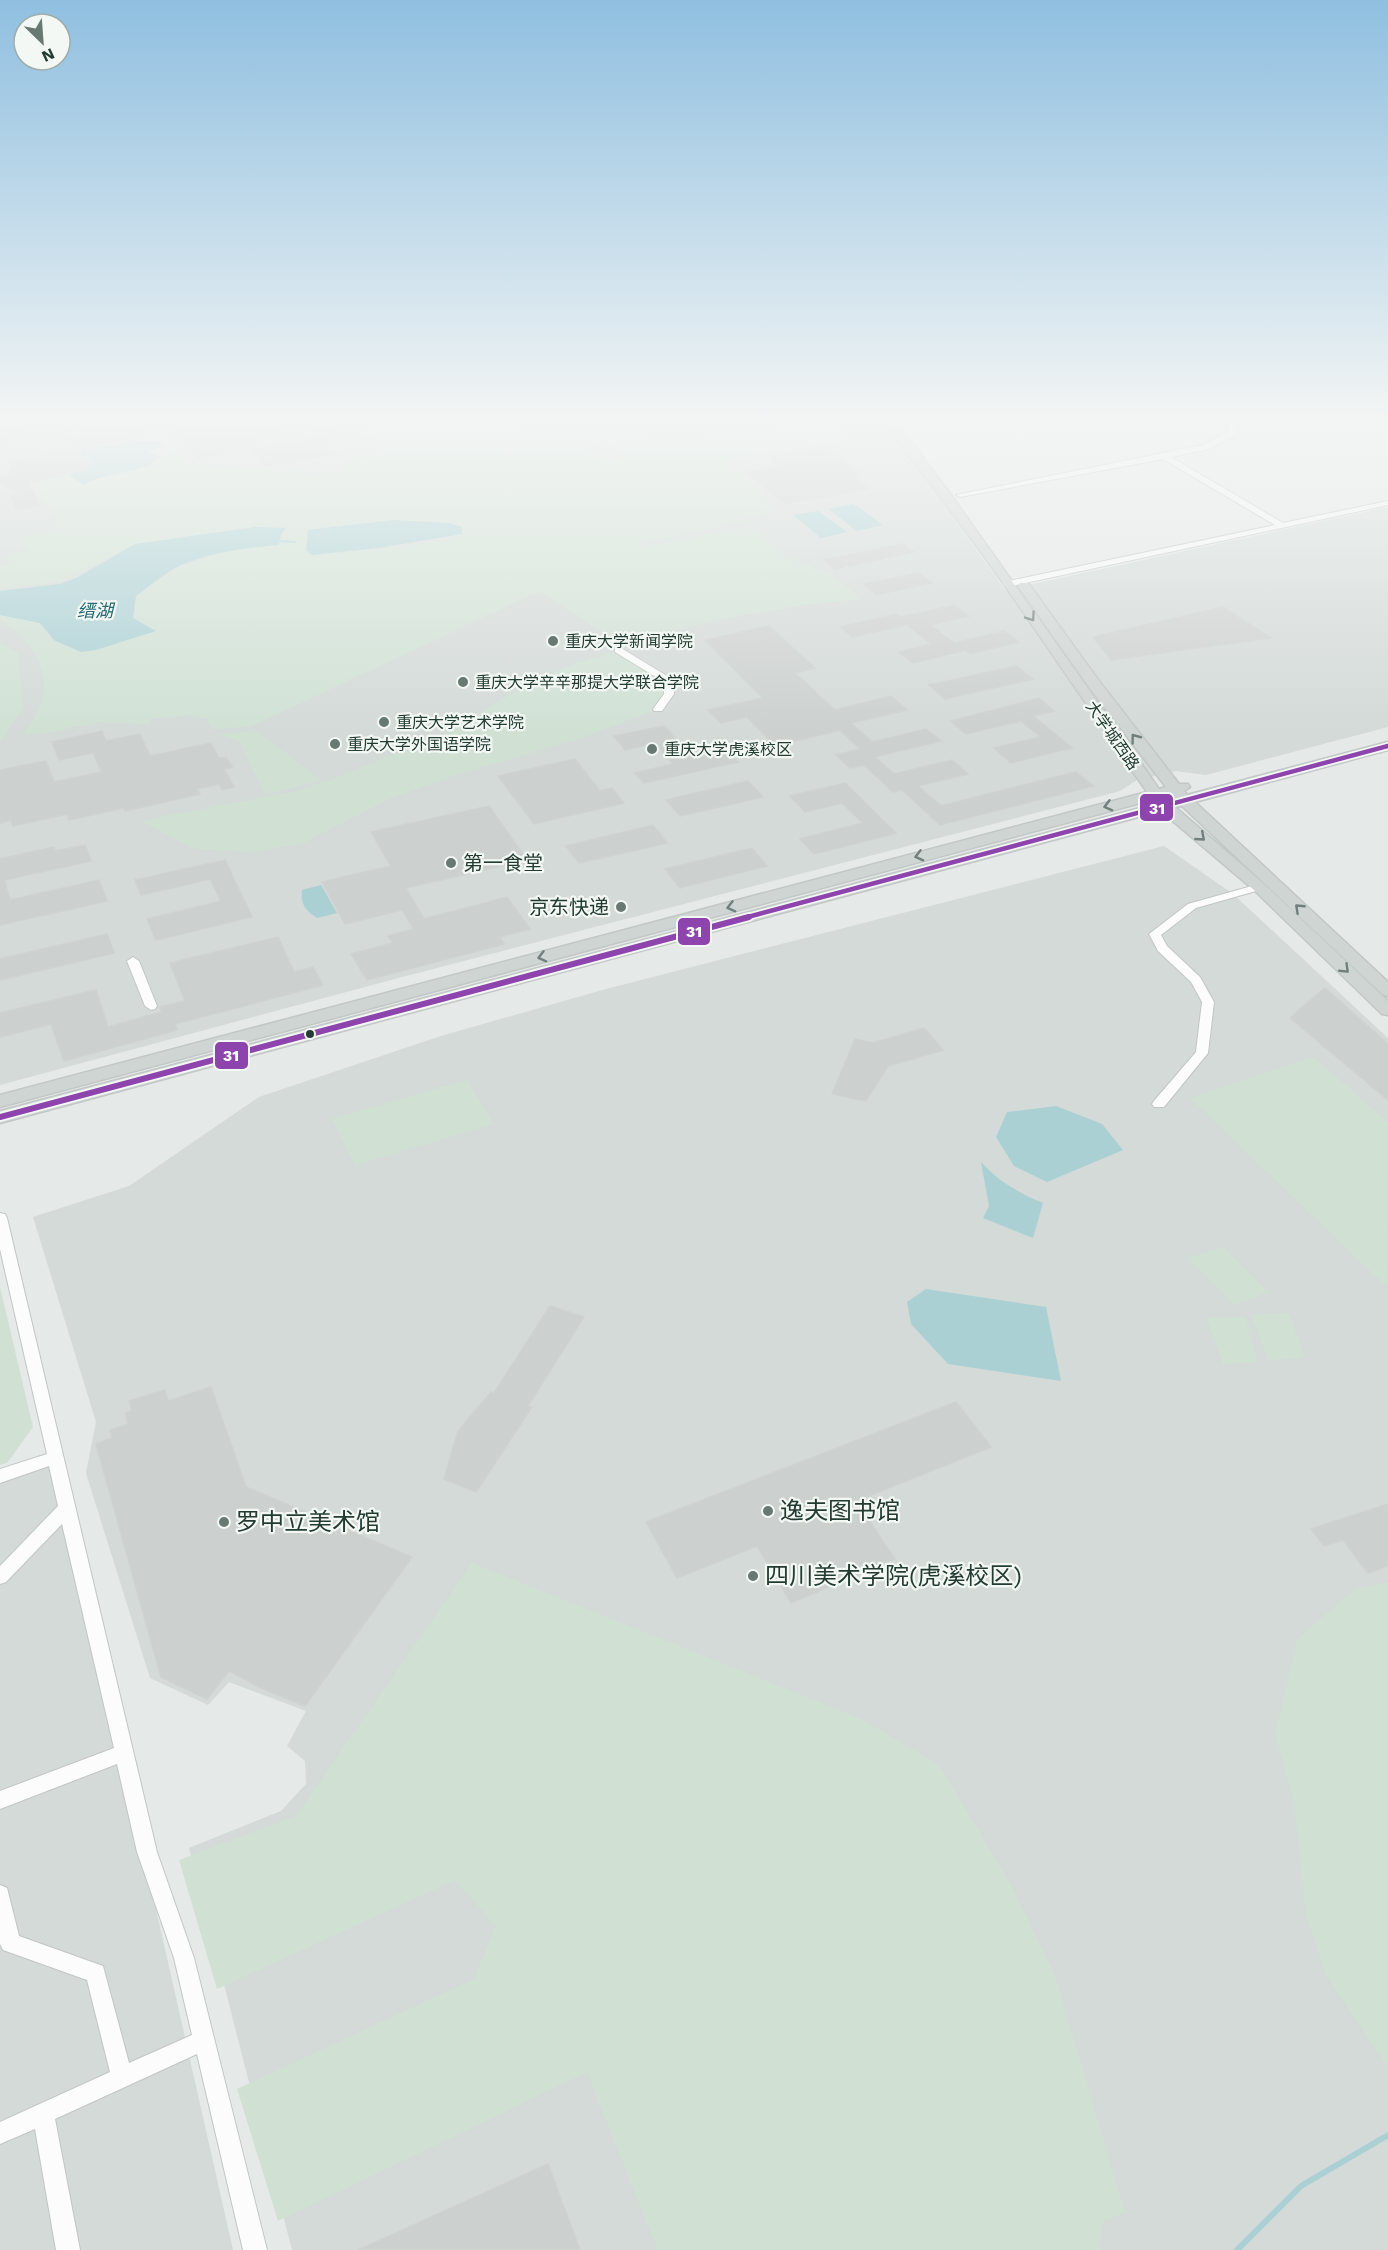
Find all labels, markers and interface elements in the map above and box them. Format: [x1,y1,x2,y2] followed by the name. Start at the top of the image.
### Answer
[12,12,72,72] north arrow
[39,44,58,66] text: N
[77,600,116,621] water label: 缙湖
[1024,611,1035,622] one-way arrow
[565,632,693,651] place label: 重庆大学新闻学院
[546,634,560,648] marker: 重庆大学新闻学院
[475,673,699,692] place label: 重庆大学辛辛那提大学联合学院
[456,675,470,689] marker: 重庆大学辛辛那提大学联合学院
[1082,697,1143,774] street label: 大学城西路
[396,713,524,732] place label: 重庆大学艺术学院
[377,715,391,729] marker: 重庆大学艺术学院
[1132,734,1143,745] one-way arrow
[347,735,491,754] place label: 重庆大学外国语学院
[328,737,342,751] marker: 重庆大学外国语学院
[664,740,792,759] place label: 重庆大学虎溪校区
[645,742,659,756] marker: 重庆大学虎溪校区
[1139,793,1174,822] line badge: 31
[1103,799,1113,812] one-way arrow
[1149,799,1165,818] text: 31
[1194,830,1205,841] one-way arrow
[914,849,924,862] one-way arrow
[463,851,543,875] place label: 第一食堂
[444,856,458,870] marker: 第一食堂
[529,895,609,919] place label: 京东快递
[726,899,736,912] one-way arrow
[614,900,628,914] marker: 京东快递
[1296,904,1306,915] one-way arrow
[677,917,711,946] line badge: 31
[686,922,702,941] text: 31
[538,949,548,962] one-way arrow
[1337,961,1348,972] one-way arrow
[304,1028,316,1040] unlabelled marker
[214,1041,249,1070] line badge: 31
[223,1046,239,1065] text: 31
[780,1497,900,1525] place label: 逸夫图书馆
[761,1504,775,1518] marker: 逸夫图书馆
[236,1508,380,1536] place label: 罗中立美术馆
[217,1515,231,1529] marker: 罗中立美术馆
[765,1562,1022,1590] place label: 四川美术学院(虎溪校区)
[746,1569,760,1583] marker: 四川美术学院(虎溪校区)

